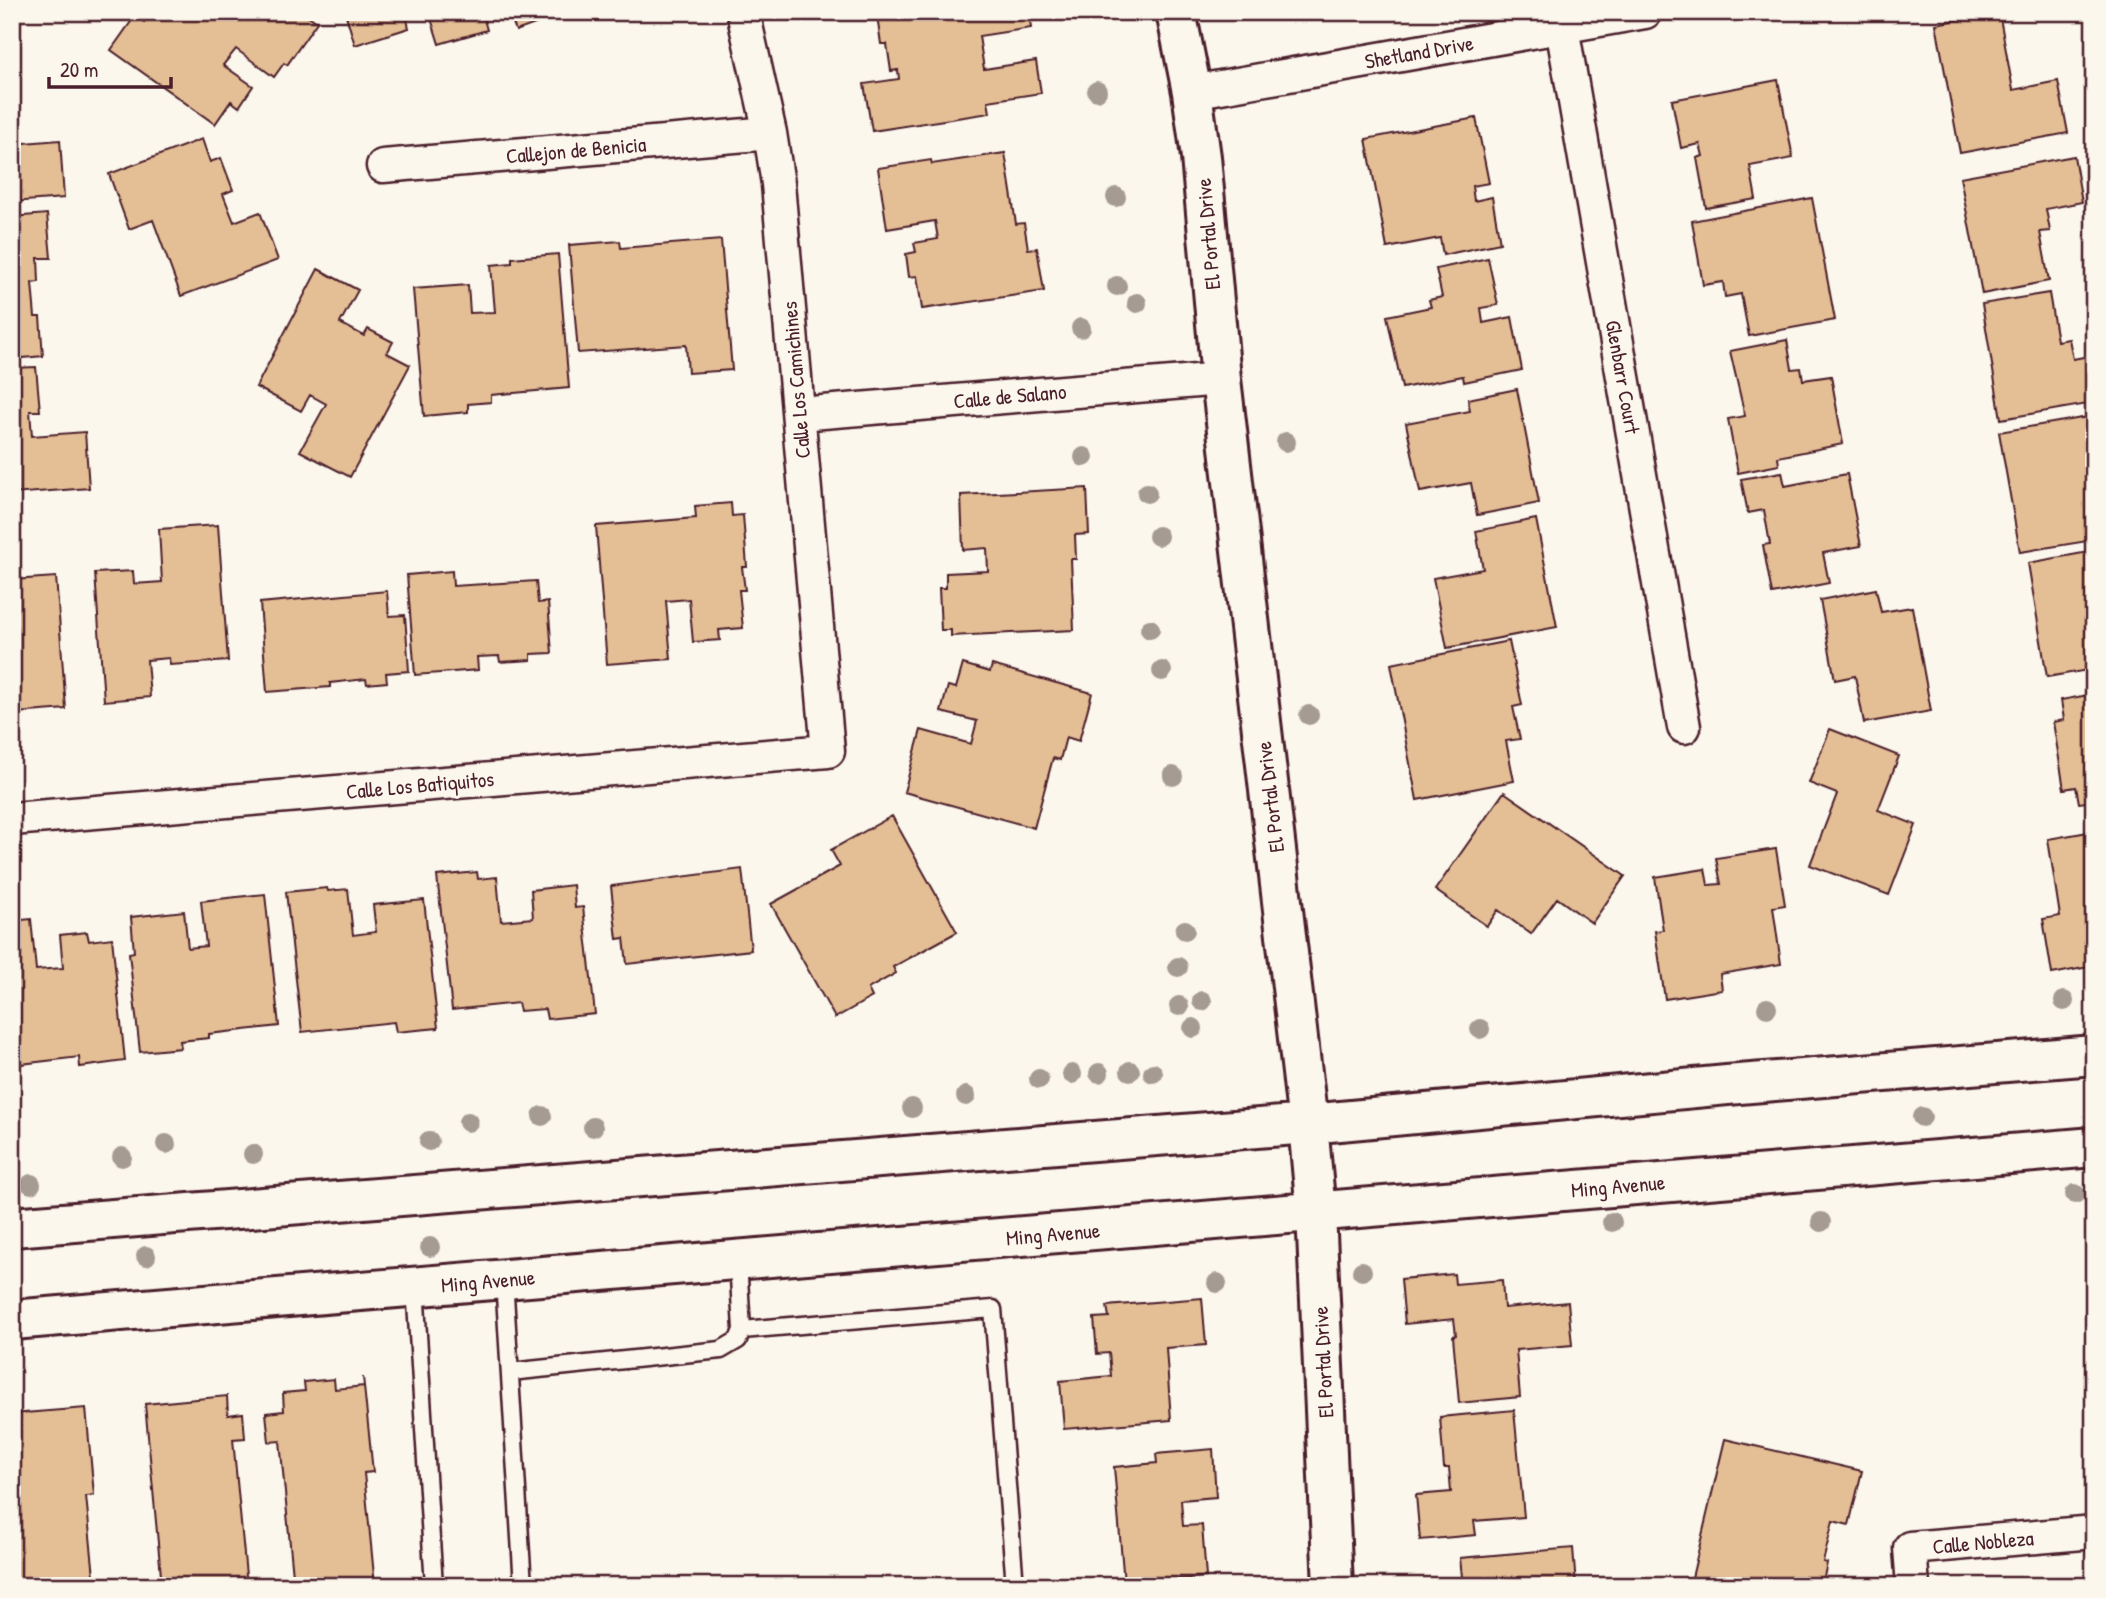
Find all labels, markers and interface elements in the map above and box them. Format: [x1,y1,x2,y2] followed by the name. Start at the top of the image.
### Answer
[1362,28,1476,76] street label: Shetland Drive
[49,46,172,90] scale bar
[60,55,98,84] text: 20 m
[505,129,647,171] street label: Callejon de Benicia
[1189,177,1227,291] street label: El Portal Drive
[775,300,817,460] street label: Calle Los Camichines
[1599,318,1647,437] street label: Glenbarr Court
[952,377,1068,415] street label: Calle de Salano
[1249,740,1291,854] street label: El Portal Drive
[345,764,495,806] street label: Calle Los Batiquitos
[1570,1167,1666,1205] street label: Ming Avenue
[1005,1215,1101,1253] street label: Ming Avenue
[440,1262,536,1300] street label: Ming Avenue
[1306,1305,1340,1419] street label: El Portal Drive
[1931,1523,2035,1561] street label: Calle Nobleza

